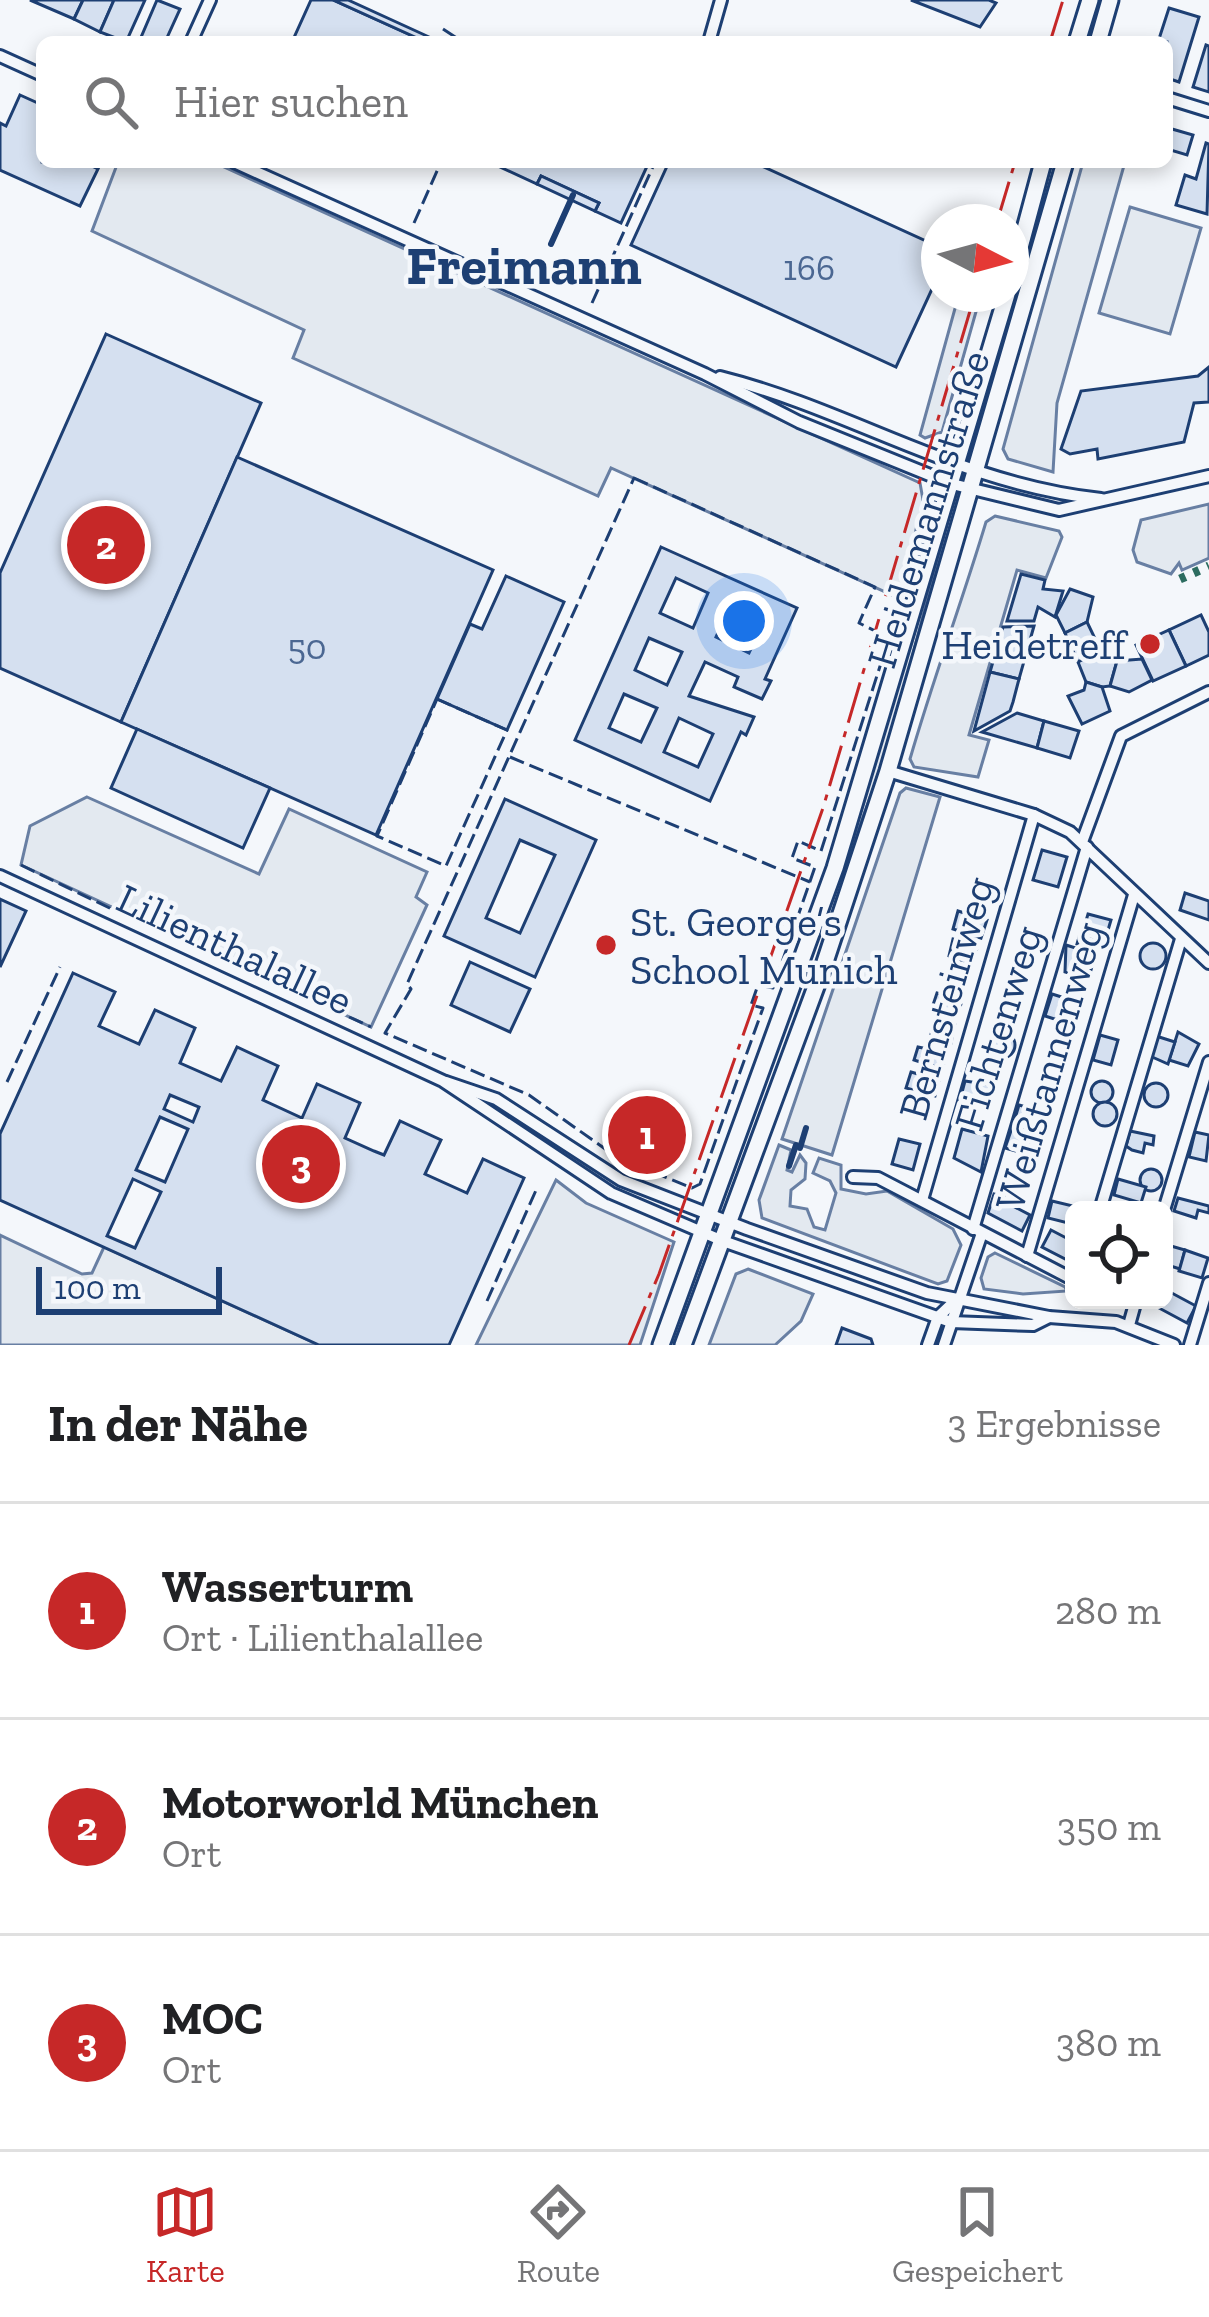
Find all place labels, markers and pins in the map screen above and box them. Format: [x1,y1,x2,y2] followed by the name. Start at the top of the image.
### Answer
[67,500,145,590] pin: 2
[941,619,1129,670] place label: Heidetreff
[1137,631,1163,657] marker: Heidetreff
[630,896,898,995] place label: St. George’s School Munich
[593,932,619,958] marker: St. George’s School Munich
[608,1090,686,1180] pin: 1
[262,1119,340,1209] pin: 3

